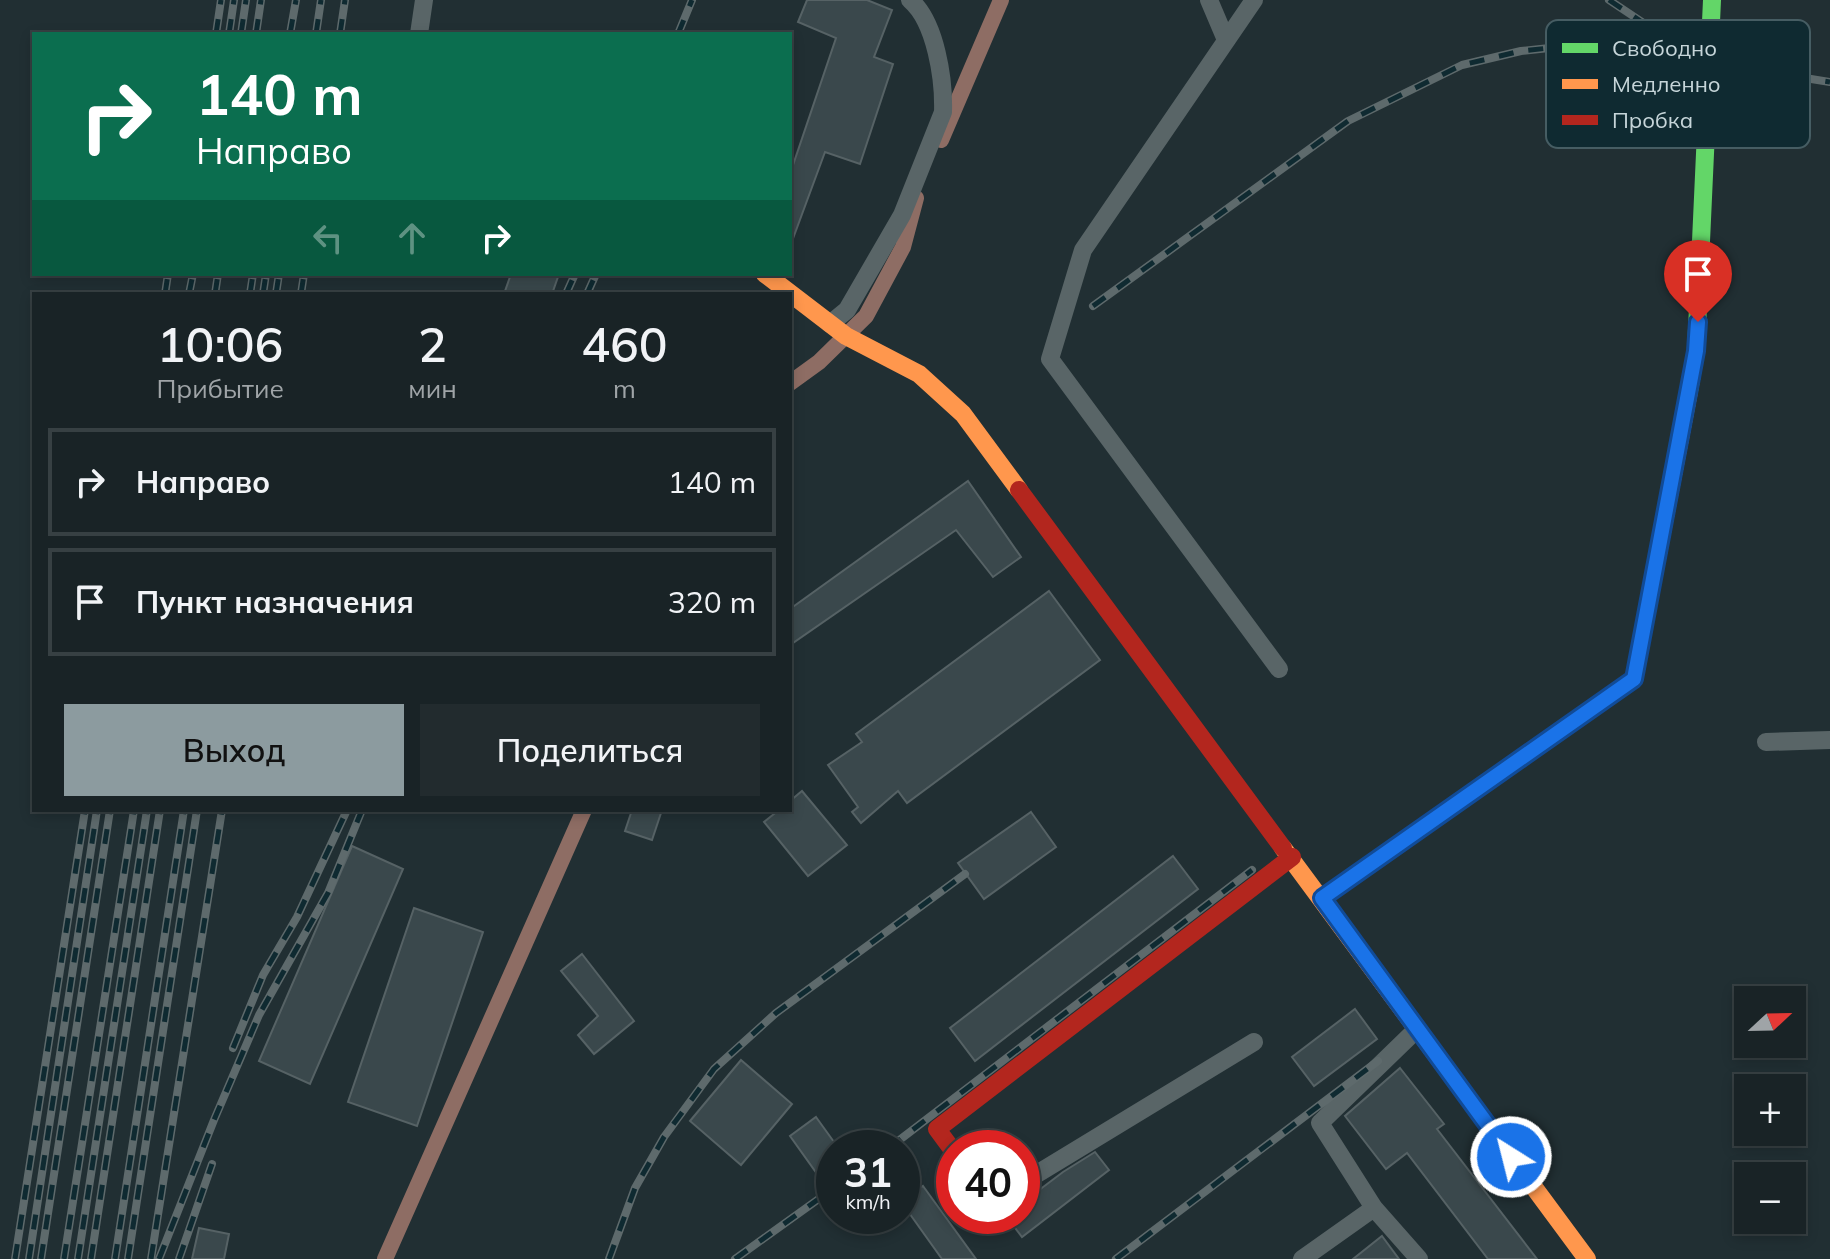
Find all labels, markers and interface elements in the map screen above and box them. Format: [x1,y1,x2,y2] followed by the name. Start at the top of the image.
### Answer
[1546,20,1810,148] legend
[1612,34,1717,62] text: Свободно
[196,59,363,129] text: 140 m
[64,64,168,168] icon: right
[1612,70,1721,98] text: Медленно
[1612,106,1693,134] text: Пробка
[196,128,352,173] text: Направо
[306,216,350,260] icon: left
[390,216,434,260] icon: ahead
[474,216,518,260] icon: right
[1664,240,1732,322] pin
[1676,252,1720,296] icon: arrive
[157,314,283,374] text: 10:06
[418,314,447,374] text: 2
[581,314,668,374] text: 460
[156,372,284,405] text: Прибытие
[408,372,457,405] text: мин
[613,372,636,405] text: m
[68,460,112,504] icon: right
[136,463,270,501] text: Направо
[668,463,756,501] text: 140 m
[68,580,112,624] icon: arrive
[136,583,414,621] text: Пункт назначения
[668,583,756,621] text: 320 m
[64,704,404,796] button: Выход
[420,704,760,796] button: Поделиться
[1734,986,1806,1058] north arrow
[1734,986,1806,1234] map controls
[1734,1074,1806,1146] button: +
[1469,1115,1553,1199] position arrow
[936,1130,1040,1234] speed limit sign: 40
[844,1147,892,1197] text: 31
[1734,1162,1806,1234] button: −
[845,1189,891,1214] text: km/h

